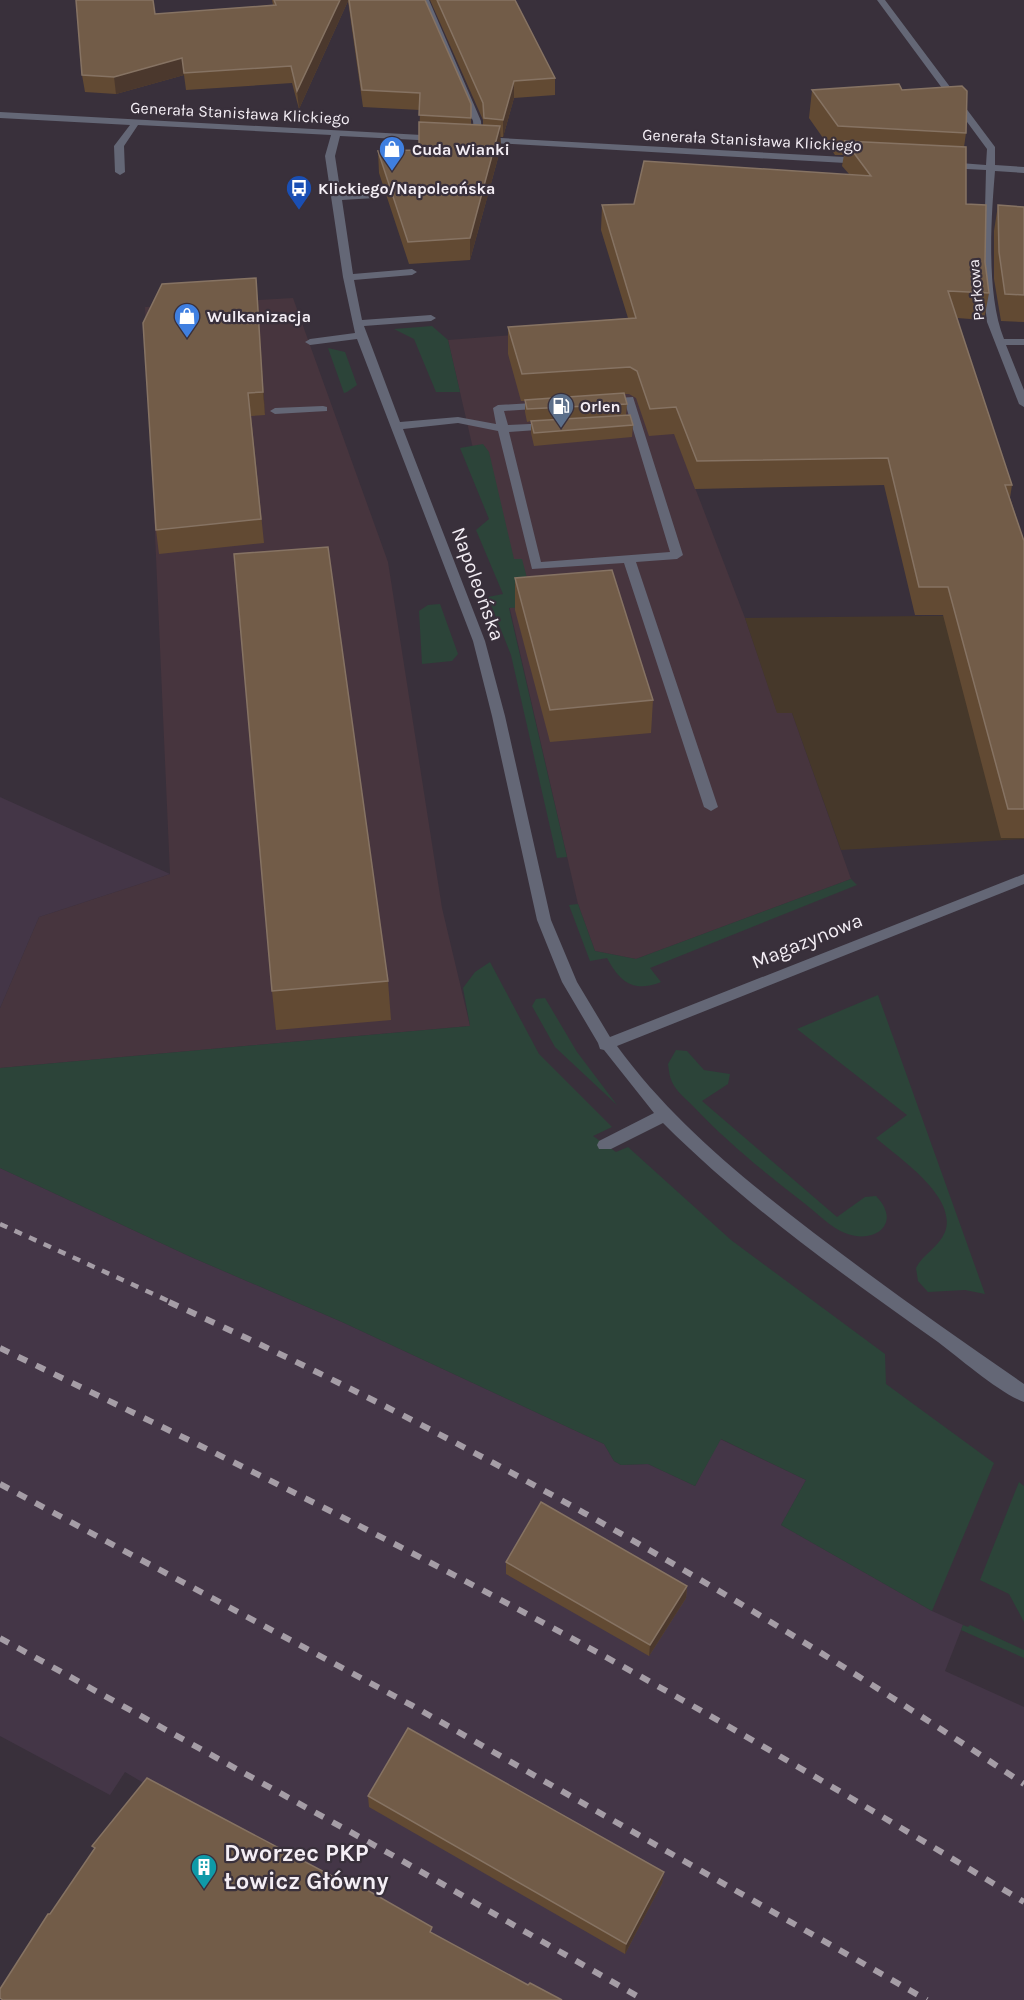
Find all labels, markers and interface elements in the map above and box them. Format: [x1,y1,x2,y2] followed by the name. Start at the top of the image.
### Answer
[130,98,350,128] street label: Generała Stanisława Klickiego
[642,125,862,155] street label: Generała Stanisława Klickiego
[377,134,407,172] shop icon: Cuda Wianki
[412,140,510,159] place label: Cuda Wianki
[284,173,314,211] bus stop icon: Klickiego/Napoleońska
[318,179,495,198] place label: Klickiego/Napoleońska
[964,258,988,322] street label: Parkowa
[172,301,202,339] shop icon: Wulkanizacja
[207,307,311,326] place label: Wulkanizacja
[546,391,576,429] fuel station icon: Orlen
[580,397,621,416] place label: Orlen
[447,524,509,644] street label: Napoleońska
[748,908,866,974] street label: Magazynowa
[224,1839,389,1895] place label: Dworzec PKP Łowicz Główny
[189,1852,219,1890] building icon: Dworzec PKP Łowicz Główny

